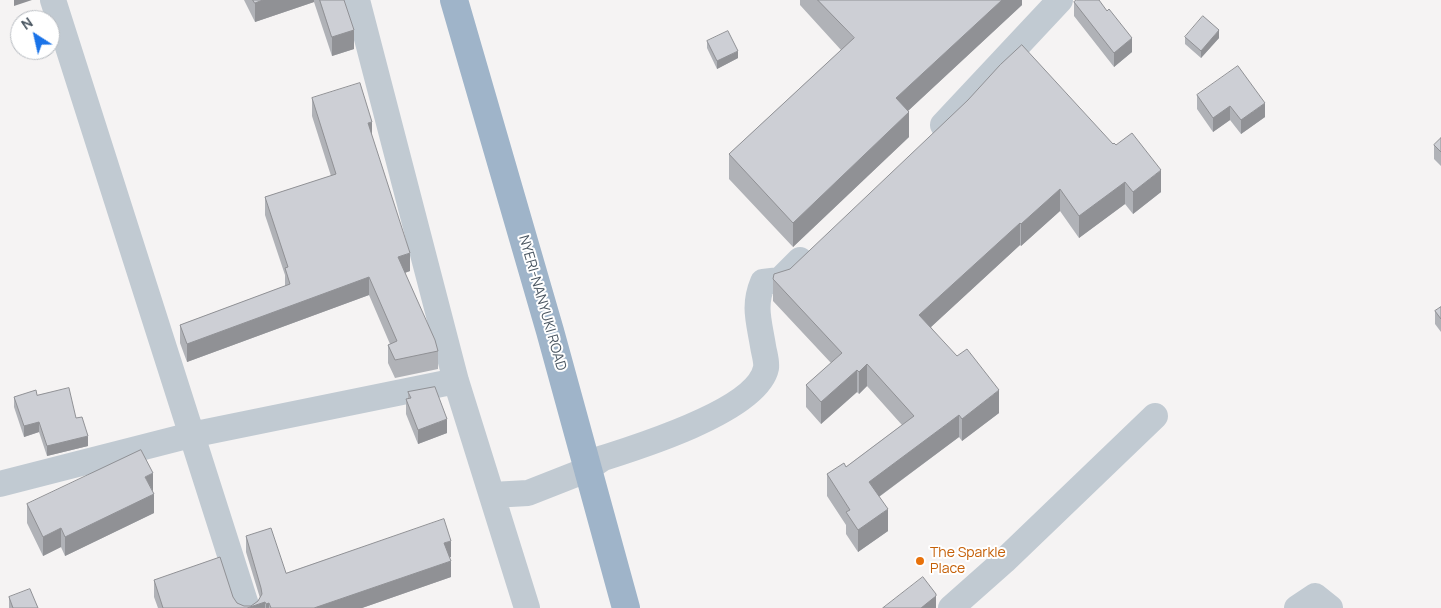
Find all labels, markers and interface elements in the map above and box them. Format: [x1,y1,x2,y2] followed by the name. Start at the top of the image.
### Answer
[10,10,60,60] north arrow
[17,12,36,34] text: N
[515,233,569,373] street label: NYERI-NANYUKI ROAD
[930,545,1006,578] place label: The Sparkle Place
[914,555,926,567] marker: The Sparkle Place

